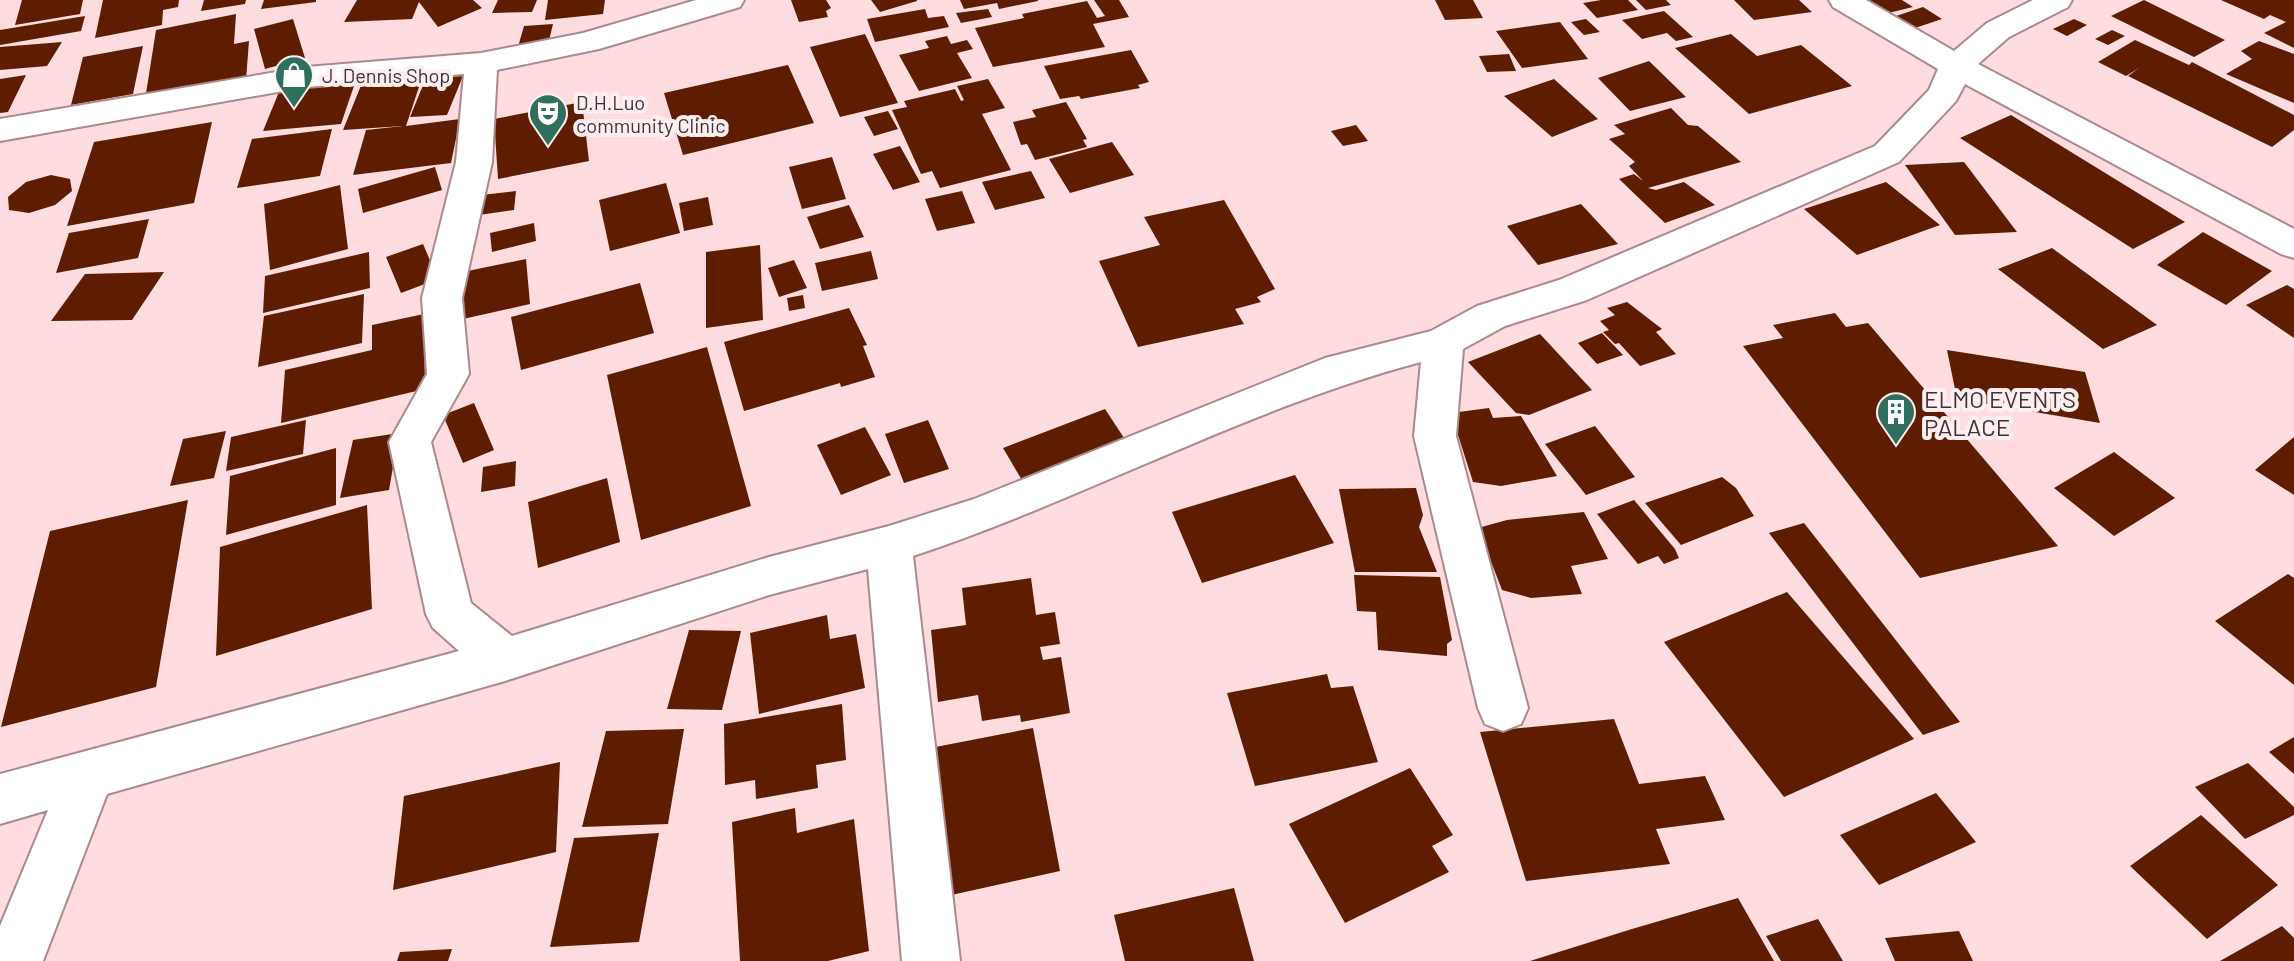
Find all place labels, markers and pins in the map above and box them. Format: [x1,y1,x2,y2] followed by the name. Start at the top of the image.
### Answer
[273,54,315,109] shop icon: J. Dennis Shop
[322,63,450,87] place label: J. Dennis Shop
[576,90,726,137] place label: D.H.Luo community Clinic
[527,92,569,147] theatre icon: D.H.Luo community Clinic
[1924,384,2076,441] place label: ELMO EVENTS PALACE
[1875,391,1917,446] building icon: ELMO EVENTS PALACE

